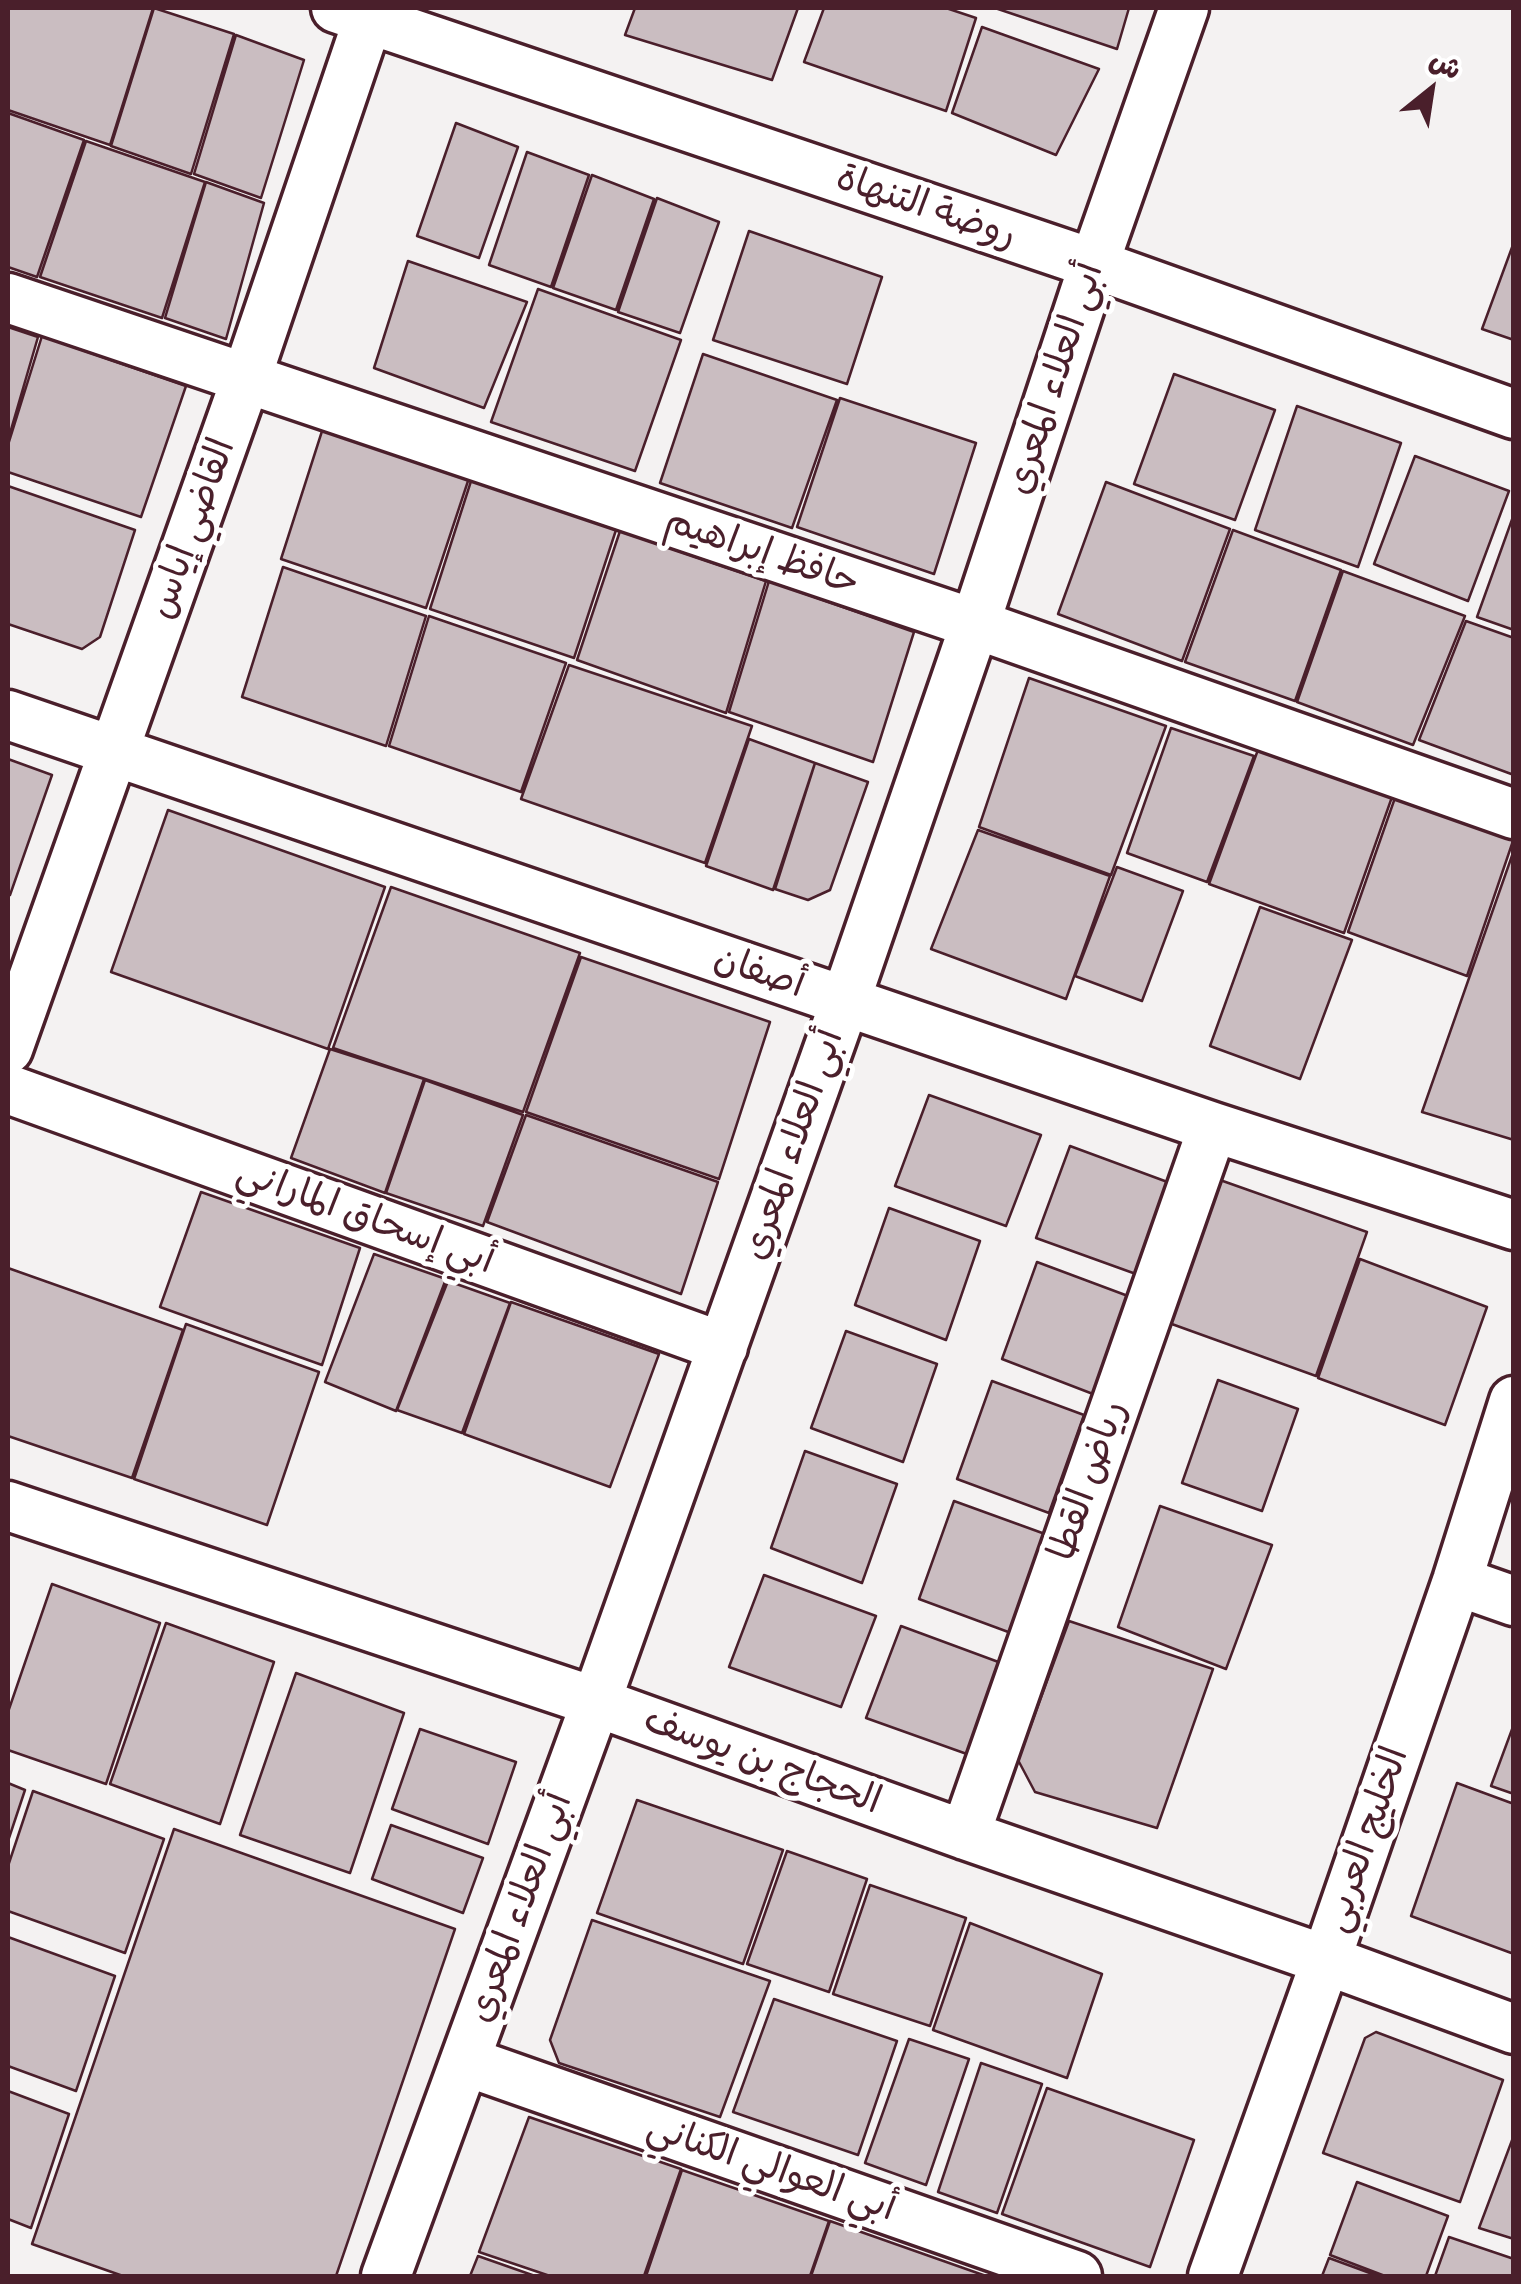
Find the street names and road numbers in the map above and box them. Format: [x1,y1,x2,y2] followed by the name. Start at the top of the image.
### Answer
[830,156,1022,260] street label: روضة التنهاة
[997,257,1115,501] street label: أبي العلاء المعري
[139,433,247,625] street label: القاضي إياس
[659,499,865,607] street label: حافظ إبراهيم
[708,936,810,1010] street label: أصفان
[733,1024,855,1266] street label: أبي العلاء المعري
[230,1150,500,1286] street label: أبي إسحاق الماراني
[1040,1395,1138,1567] street label: رياض القطا
[637,1698,887,1826] street label: الحجاج بن يوسف
[1314,1741,1420,1939] street label: الخليج العربي
[458,1787,584,2029] street label: أبي العلاء المعري
[641,2105,901,2233] street label: أبي العوالي الكناني

